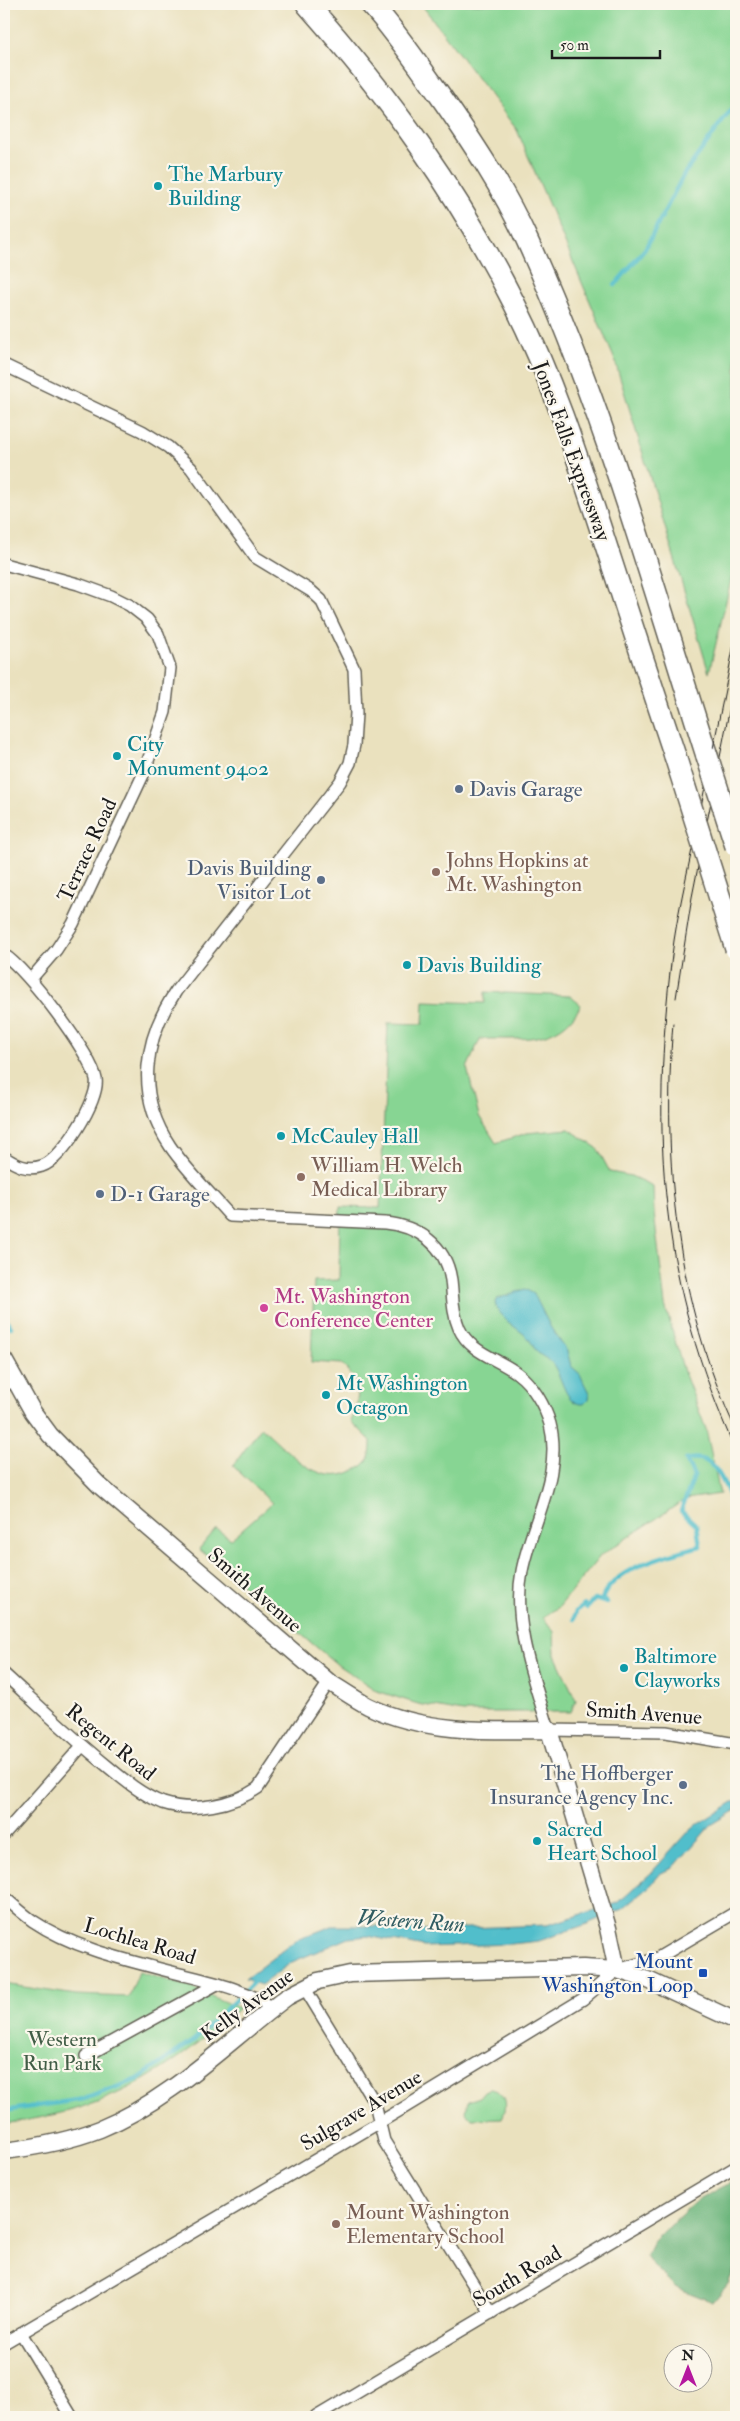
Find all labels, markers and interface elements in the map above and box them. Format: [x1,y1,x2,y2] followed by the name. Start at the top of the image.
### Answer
[552,28,660,60] scale bar
[560,36,589,55] text: 50 m
[168,161,283,212] place label: The Marbury Building
[152,180,164,192] marker: The Marbury Building
[526,357,617,546] street label: Jones Falls Expressway
[127,731,269,782] place label: City Monument 9402
[111,750,123,762] marker: City Monument 9402
[469,776,583,803] place label: Davis Garage
[453,783,465,795] marker: Davis Garage
[52,793,124,906] street label: Terrace Road
[445,847,589,898] place label: Johns Hopkins at Mt. Washington
[187,855,312,906] place label: Davis Building Visitor Lot
[430,866,442,878] marker: Johns Hopkins at Mt. Washington
[315,874,327,886] marker: Davis Building Visitor Lot
[417,952,542,979] place label: Davis Building
[401,959,413,971] marker: Davis Building
[291,1123,419,1150] place label: McCauley Hall
[275,1130,287,1142] marker: McCauley Hall
[310,1152,462,1203] place label: William H. Welch Medical Library
[295,1171,307,1183] marker: William H. Welch Medical Library
[110,1181,210,1208] place label: D-1 Garage
[94,1188,106,1200] marker: D-1 Garage
[274,1283,433,1334] place label: Mt. Washington Conference Center
[258,1302,270,1314] marker: Mt. Washington Conference Center
[336,1370,468,1421] place label: Mt Washington Octagon
[320,1389,332,1401] marker: Mt Washington Octagon
[202,1542,308,1639] street label: Smith Avenue
[634,1643,720,1694] place label: Baltimore Clayworks
[618,1662,630,1674] marker: Baltimore Clayworks
[585,1696,703,1731] street label: Smith Avenue
[60,1698,162,1787] street label: Regent Road
[490,1760,673,1811] place label: The Hoffberger Insurance Agency Inc.
[677,1779,689,1791] marker: The Hoffberger Insurance Agency Inc.
[547,1816,658,1867] place label: Sacred Heart School
[531,1835,543,1847] marker: Sacred Heart School
[356,1903,466,1939] water label: Western Run
[80,1912,200,1972] street label: Lochlea Road
[541,1948,693,1999] place label: Mount Washington Loop
[196,1963,299,2048] street label: Kelly Avenue
[697,1967,709,1979] marker: Mount Washington Loop
[22,2026,102,2077] park label: Western Run Park
[296,2063,427,2157] street label: Sulgrave Avenue
[346,2199,510,2250] place label: Mount Washington Elementary School
[330,2218,342,2230] marker: Mount Washington Elementary School
[468,2239,567,2313] street label: South Road
[662,2344,712,2394] north arrow
[681,2347,695,2364] text: N

